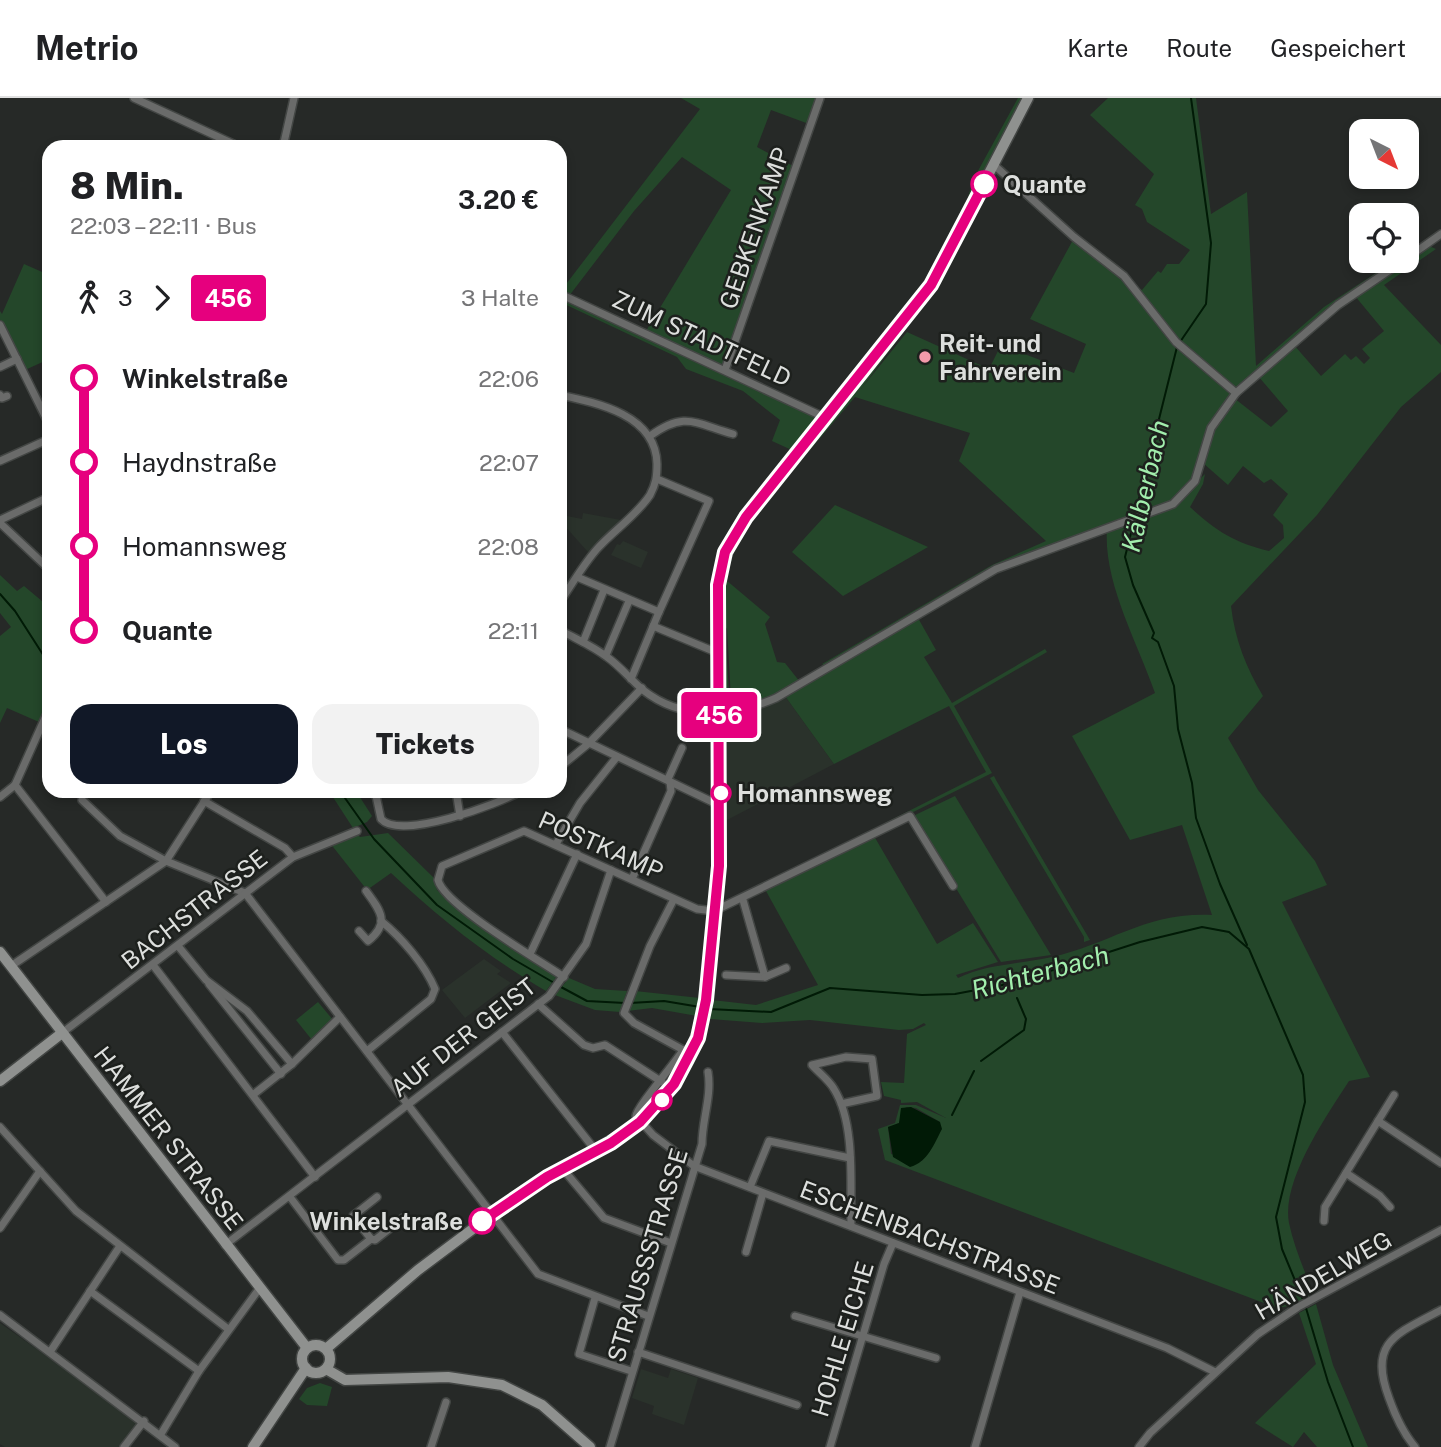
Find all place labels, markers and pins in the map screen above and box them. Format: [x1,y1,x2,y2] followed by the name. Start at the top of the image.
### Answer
[1003,170,1087,198] place label: Quante
[971,171,997,197] marker: Quante
[939,329,1062,385] place label: Reit- und Fahrverein
[917,349,933,365] marker: Reit- und Fahrverein
[737,779,892,807] place label: Homannsweg
[711,783,731,803] marker: Homannsweg
[652,1090,672,1110] unlabelled marker
[310,1207,463,1235] place label: Winkelstraße
[469,1208,495,1234] marker: Winkelstraße

